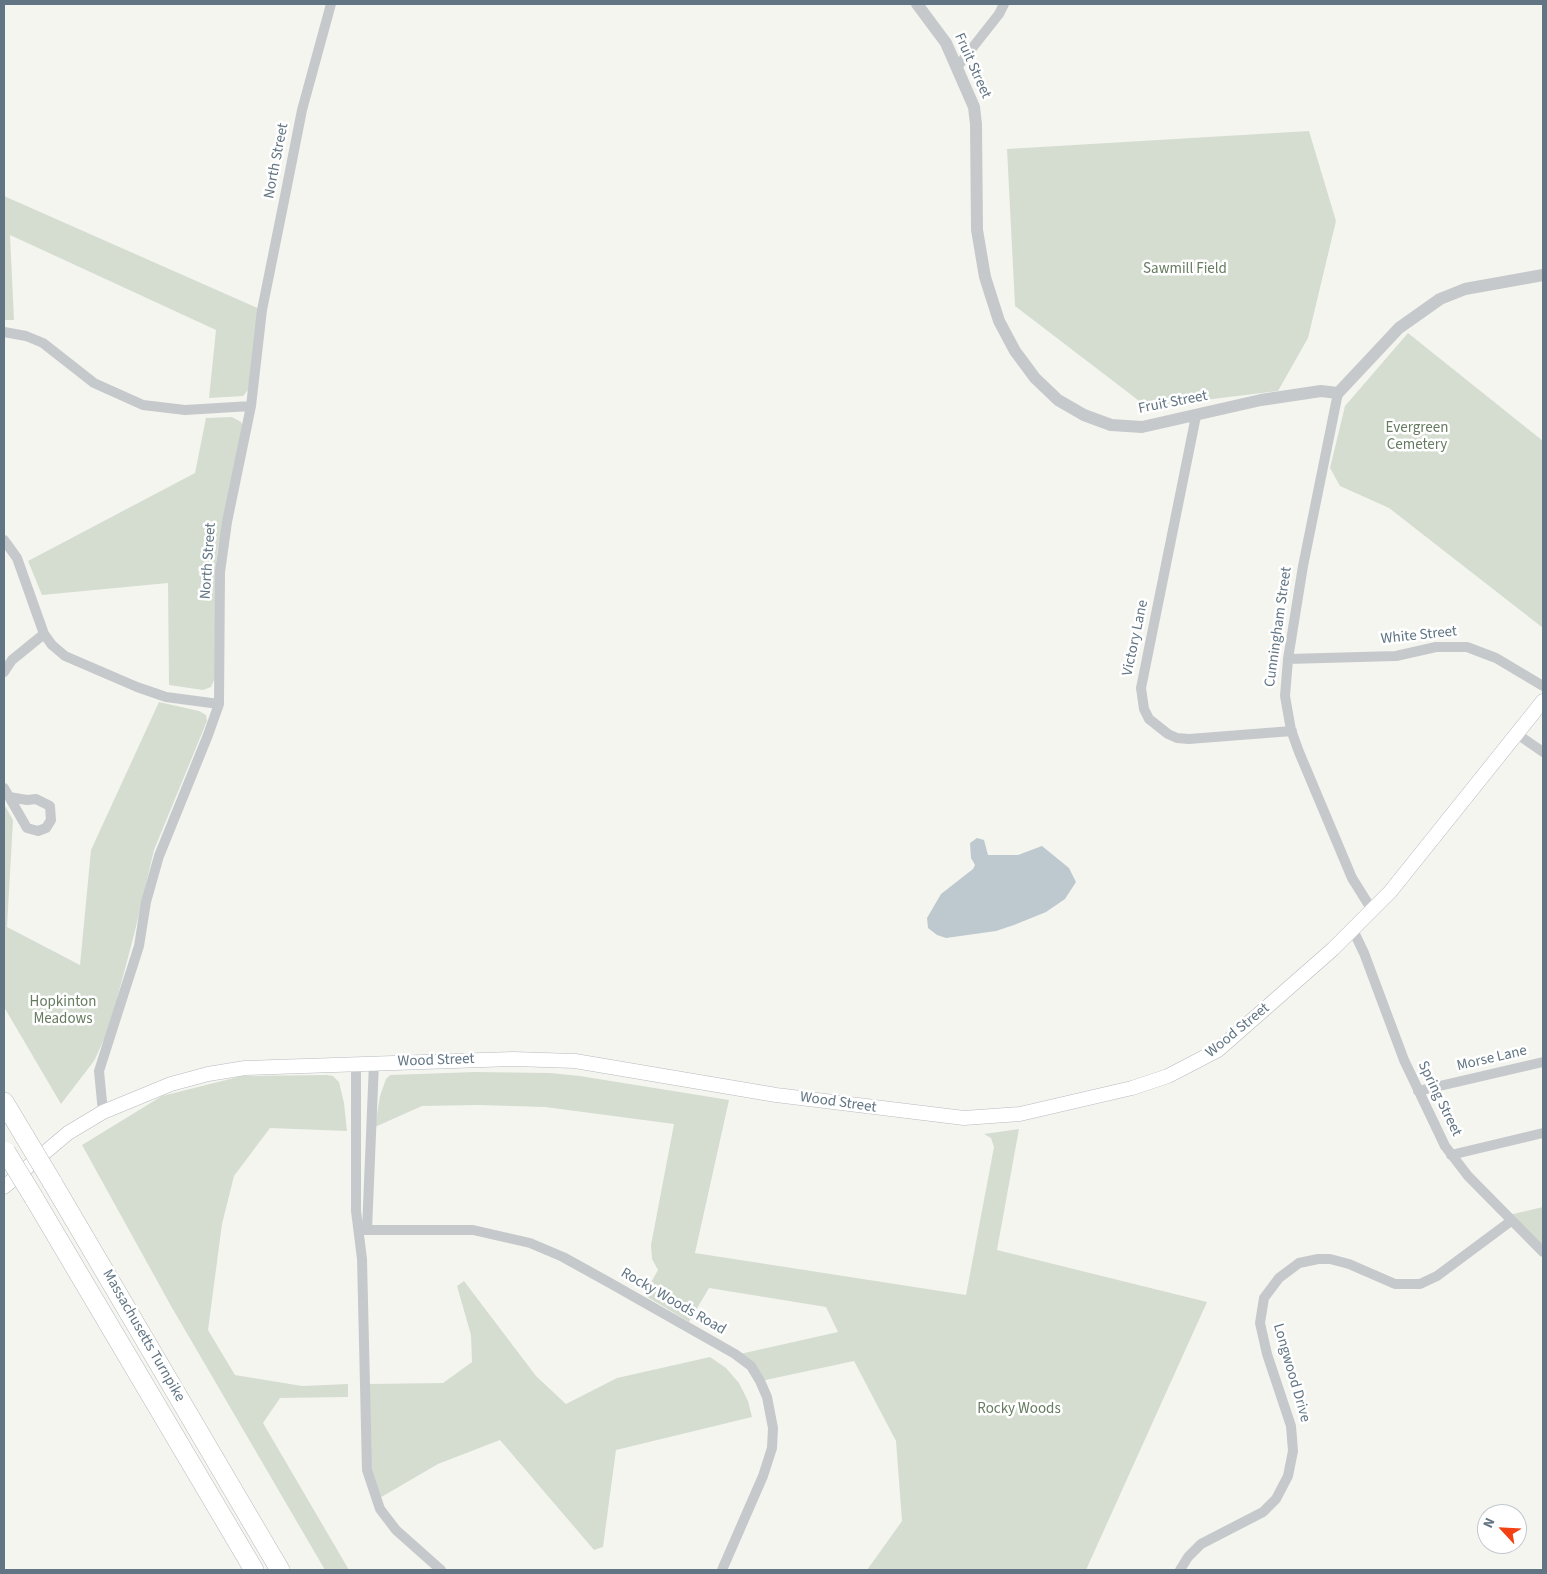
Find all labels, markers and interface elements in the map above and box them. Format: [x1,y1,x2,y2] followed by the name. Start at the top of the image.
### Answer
[950,30,994,102] street label: Fruit Street
[261,122,293,200] street label: North Street
[1143,261,1227,279] park label: Sawmill Field
[1137,388,1209,418] street label: Fruit Street
[1386,420,1448,455] park label: Evergreen Cemetery
[197,522,221,600] street label: North Street
[1262,566,1296,688] street label: Cunningham Street
[1119,598,1153,678] street label: Victory Lane
[1380,623,1458,649] street label: White Street
[30,994,96,1029] park label: Hopkinton Meadows
[1202,1000,1274,1062] street label: Wood Street
[1455,1042,1529,1076] street label: Morse Lane
[397,1051,475,1071] street label: Wood Street
[1413,1058,1465,1140] street label: Spring Street
[799,1089,877,1117] street label: Wood Street
[617,1265,729,1339] street label: Rocky Woods Road
[98,1267,188,1405] street label: Massachusetts Turnpike
[1268,1322,1314,1424] street label: Longwood Drive
[977,1401,1061,1419] park label: Rocky Woods
[1477,1504,1527,1554] north arrow
[1478,1515,1500,1532] text: N

